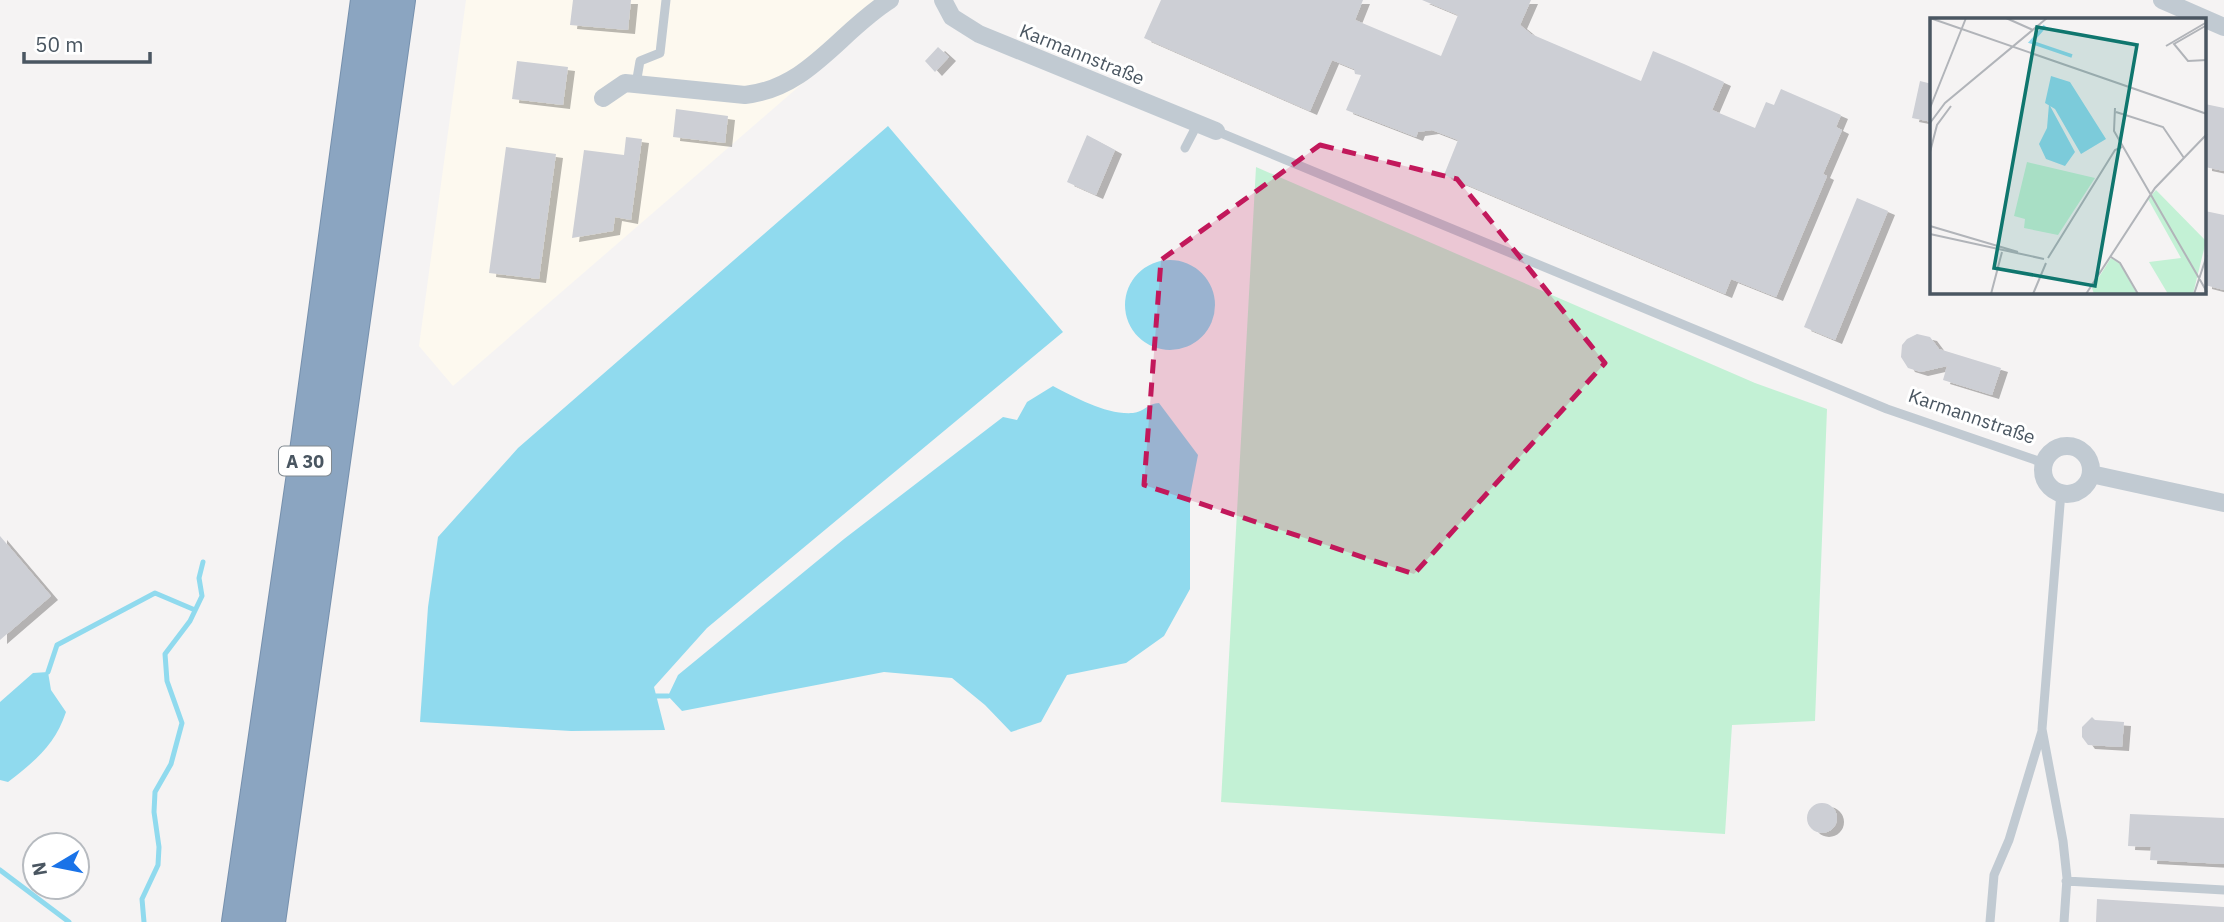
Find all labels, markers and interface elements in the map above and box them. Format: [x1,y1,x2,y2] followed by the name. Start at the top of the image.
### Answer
[1016,18,1148,90] street label: Karmannstraße
[1930,18,2206,294] inset map
[24,21,150,65] scale bar
[35,30,84,58] text: 50 m
[1905,383,2039,449] street label: Karmannstraße
[279,447,331,476] road number: A 30
[21,831,91,901] north arrow
[26,860,52,878] text: N

